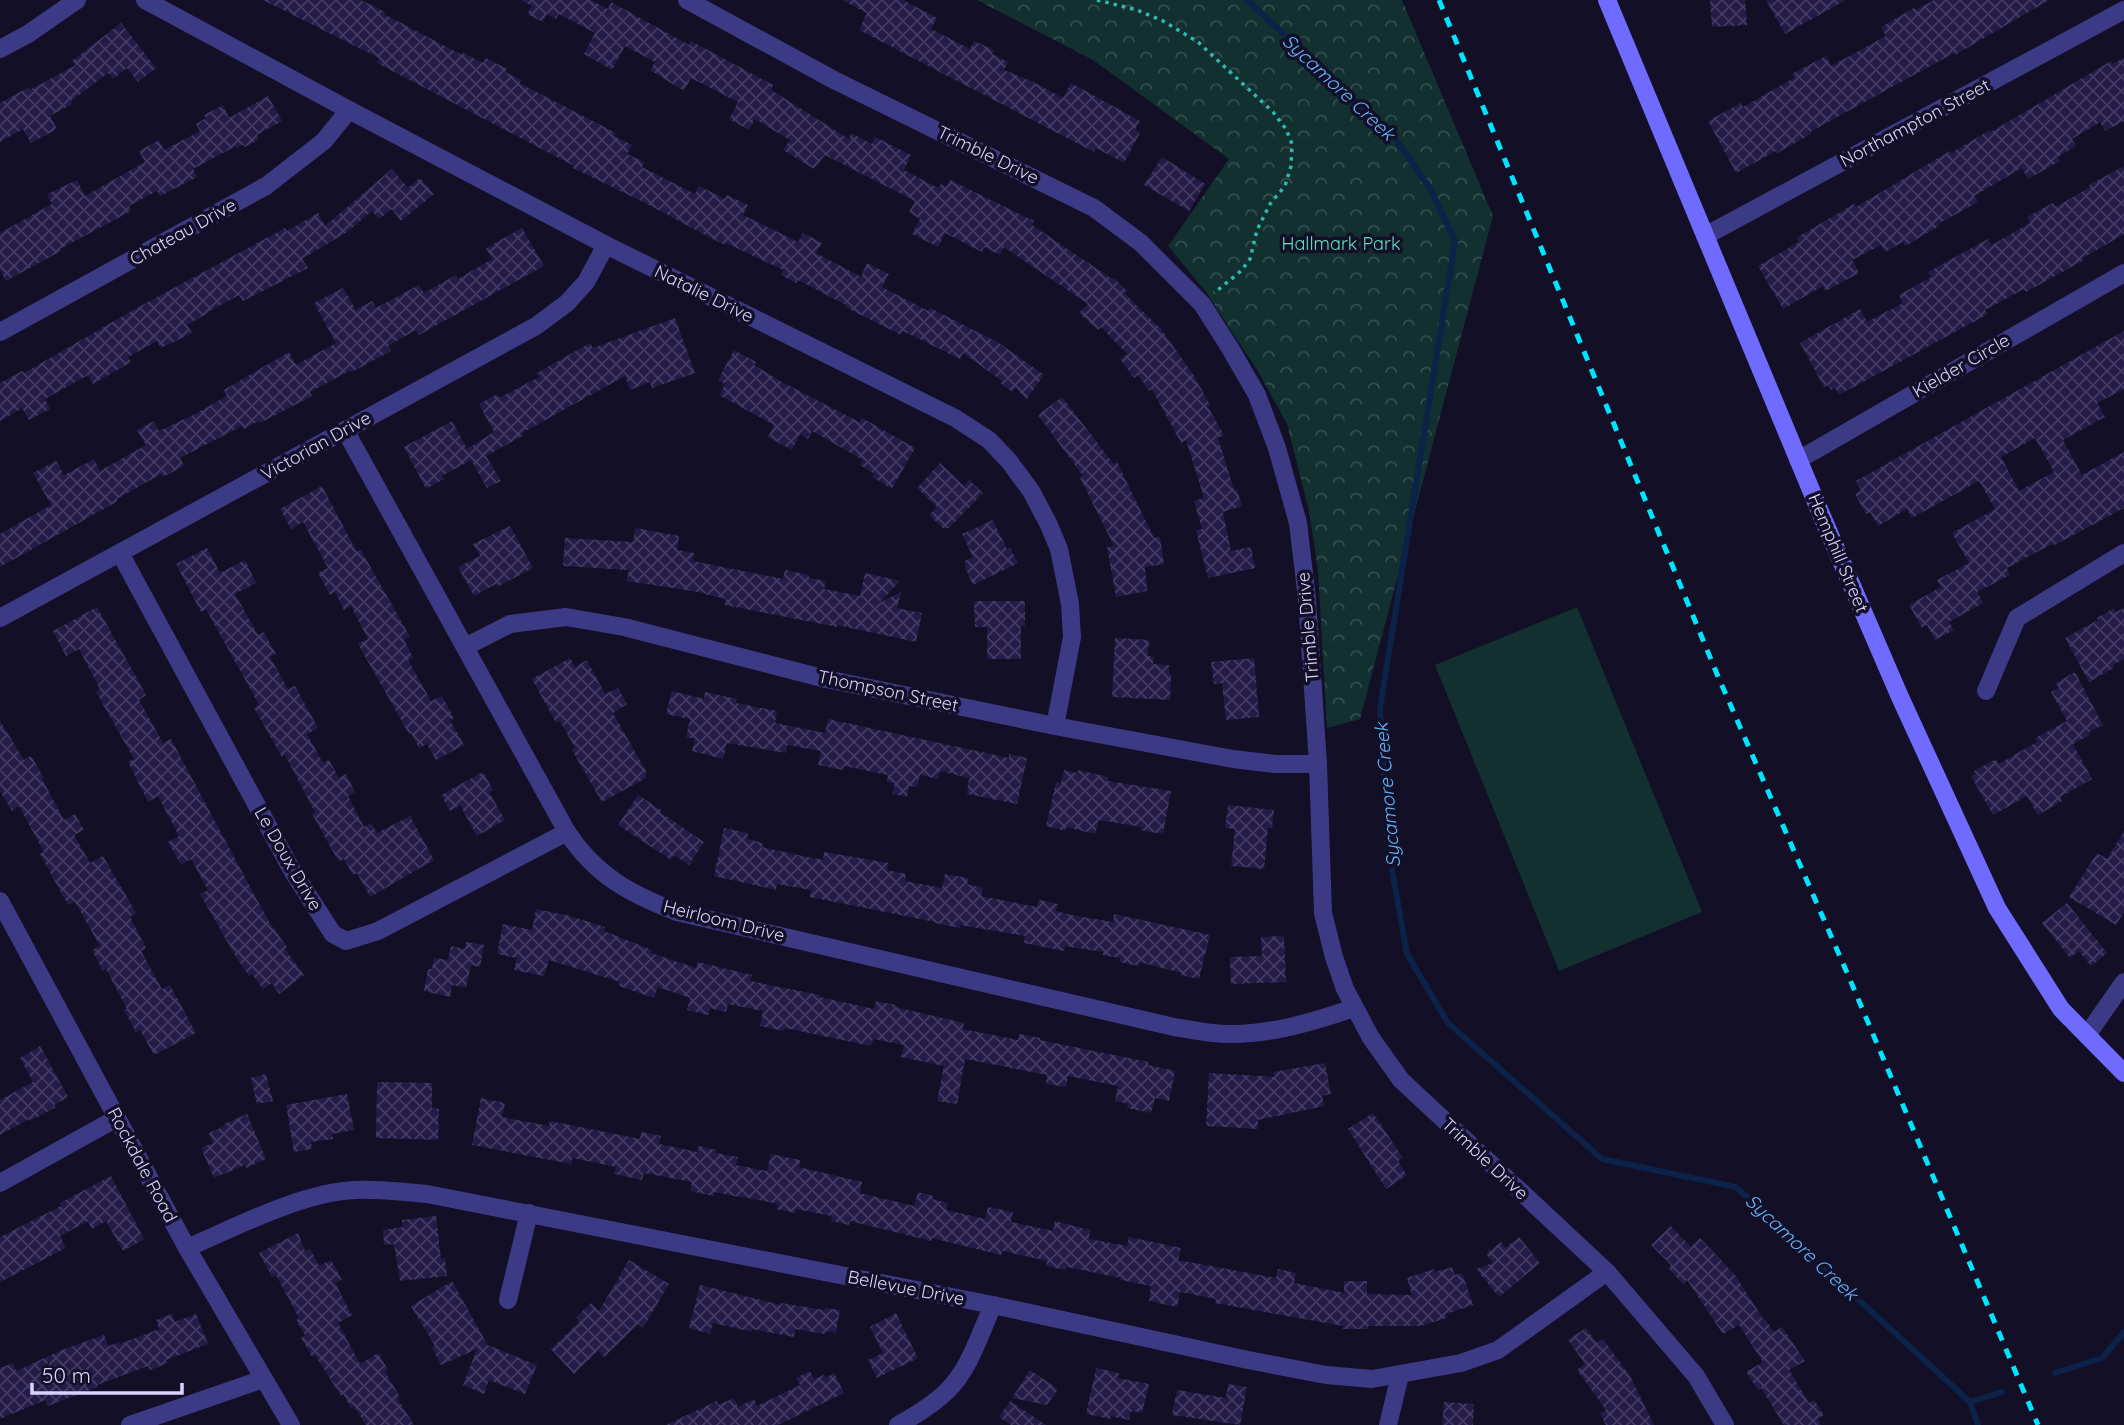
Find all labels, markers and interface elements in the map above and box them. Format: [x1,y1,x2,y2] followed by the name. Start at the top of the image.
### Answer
[1278,29,1402,147] water label: Sycamore Creek
[1836,73,1994,172] street label: Northampton Street
[934,120,1043,189] street label: Trimble Drive
[125,193,240,270] street label: Chateau Drive
[1281,232,1401,255] park label: Hallmark Park
[651,260,758,327] street label: Natalie Drive
[1908,328,2014,403] street label: Kielder Circle
[257,406,375,485] street label: Victorian Drive
[1803,490,1874,616] street label: Hemphill Street
[1291,571,1324,683] street label: Trimble Drive
[816,664,960,717] street label: Thompson Street
[1369,720,1405,868] water label: Sycamore Creek
[250,803,327,915] street label: Le Doux Drive
[661,894,787,947] street label: Heirloom Drive
[102,1103,182,1226] street label: Rockdale Road
[1437,1113,1534,1205] street label: Trimble Drive
[1741,1189,1865,1307] water label: Sycamore Creek
[846,1265,966,1310] street label: Bellevue Drive
[32,1352,182,1396] scale bar
[42,1362,91,1388] text: 50 m

